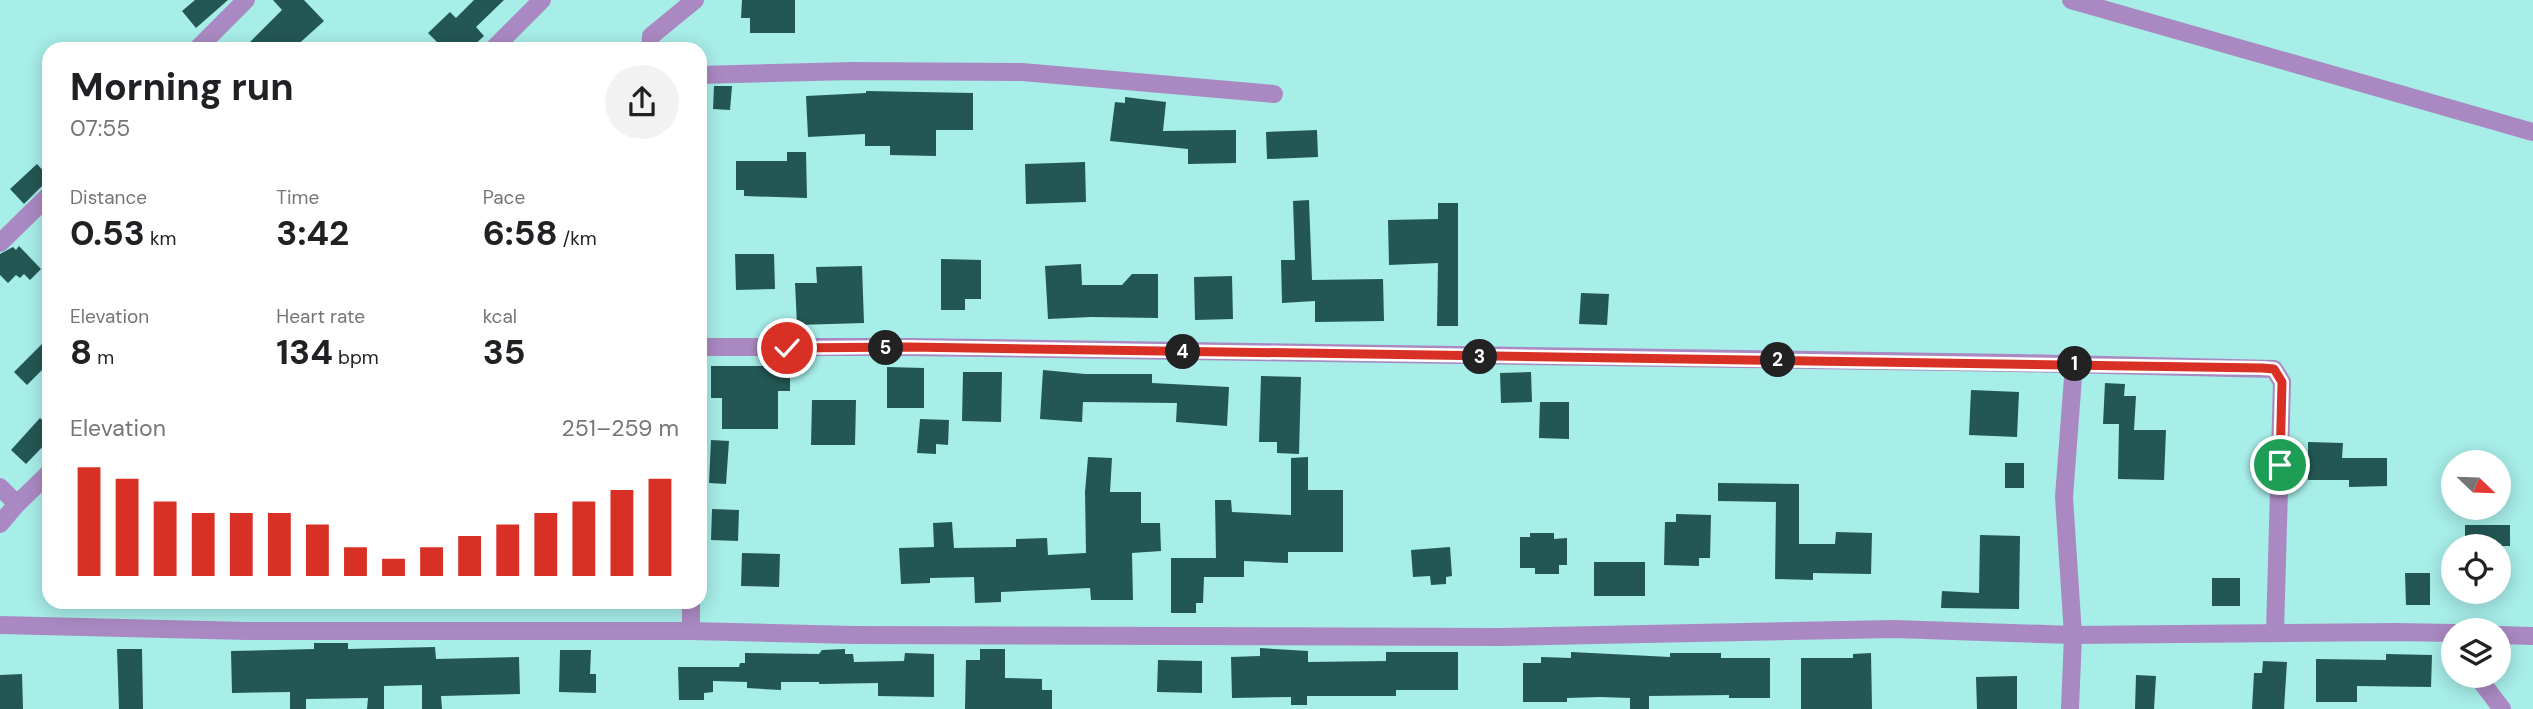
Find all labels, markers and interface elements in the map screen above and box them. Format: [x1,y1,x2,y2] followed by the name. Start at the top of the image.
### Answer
[70,62,294,112] text: Morning run
[605,65,679,139] button: share
[70,113,130,143] text: 07:55
[70,185,147,210] text: Distance
[276,185,319,210] text: Time
[483,185,525,210] text: Pace
[70,210,145,256] text: 0.53
[276,210,349,256] text: 3:42
[483,210,558,256] text: 6:58
[145,226,177,251] text: km
[558,226,597,251] text: /km
[70,304,149,329] text: Elevation
[276,304,365,329] text: Heart rate
[483,304,517,329] text: kcal
[757,318,817,378] pin
[70,329,92,375] text: 8
[276,329,333,375] text: 134
[483,329,526,375] text: 35
[768,329,806,367] icon: check
[868,330,903,366] pin: 5
[1166,334,1200,370] pin: 4
[880,335,891,360] text: 5
[1176,339,1189,364] text: 4
[1462,340,1498,374] pin: 3
[1760,342,1796,378] pin: 2
[1474,344,1485,369] text: 3
[92,345,114,370] text: m
[333,345,379,370] text: bpm
[2058,346,2092,382] pin: 1
[1772,347,1783,372] text: 2
[2071,351,2078,376] text: 1
[70,413,166,443] text: Elevation
[561,413,679,443] text: 251–259 m
[2250,435,2310,495] pin
[2261,446,2299,484] icon: arrive
[2441,450,2511,520] north arrow
[2441,450,2511,688] map controls
[2441,534,2511,604] button: locate
[2441,618,2511,688] button: layers

